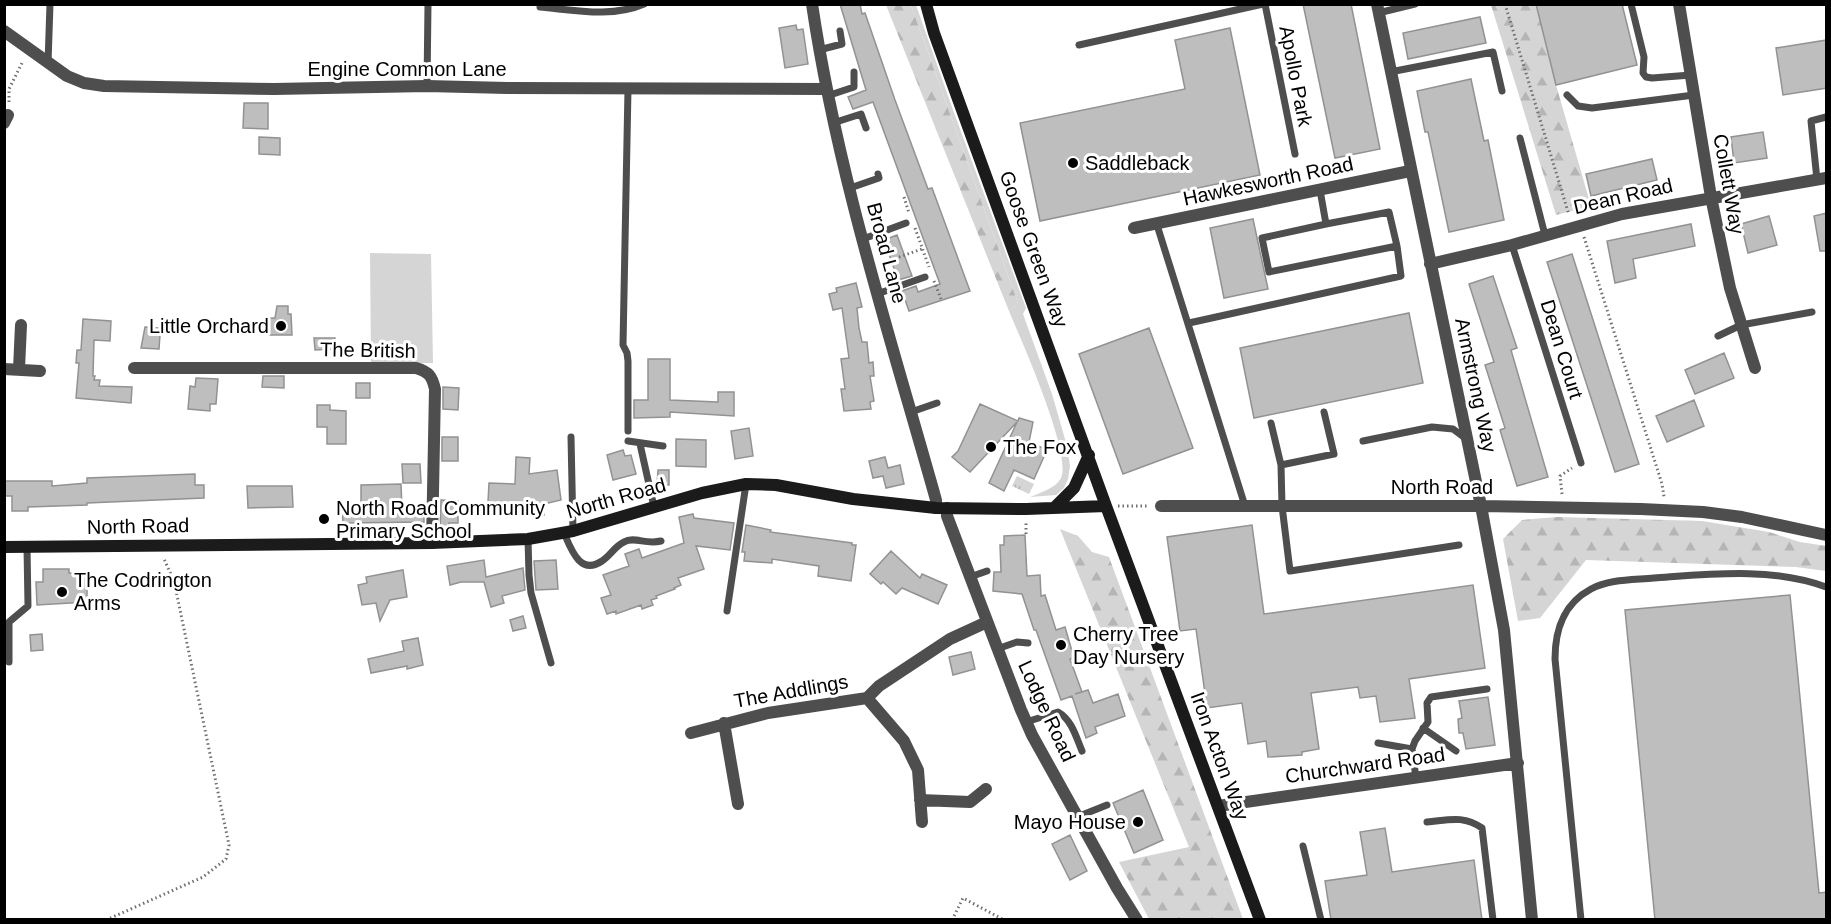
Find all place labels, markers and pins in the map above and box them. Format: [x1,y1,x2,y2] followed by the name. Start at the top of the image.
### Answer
[1085,152,1191,174] place label: Saddleback
[1066,156,1080,170] marker: Saddleback
[149,315,269,337] place label: Little Orchard
[274,319,288,333] marker: Little Orchard
[1003,436,1076,458] place label: The Fox
[984,440,998,454] marker: The Fox
[336,497,545,542] place label: North Road Community Primary School
[317,512,331,526] marker: North Road Community Primary School
[74,569,212,614] place label: The Codrington Arms
[55,585,69,599] marker: The Codrington Arms
[1073,623,1184,668] place label: Cherry Tree Day Nursery
[1054,638,1068,652] marker: Cherry Tree Day Nursery
[1014,811,1126,833] place label: Mayo House
[1131,815,1145,829] marker: Mayo House

